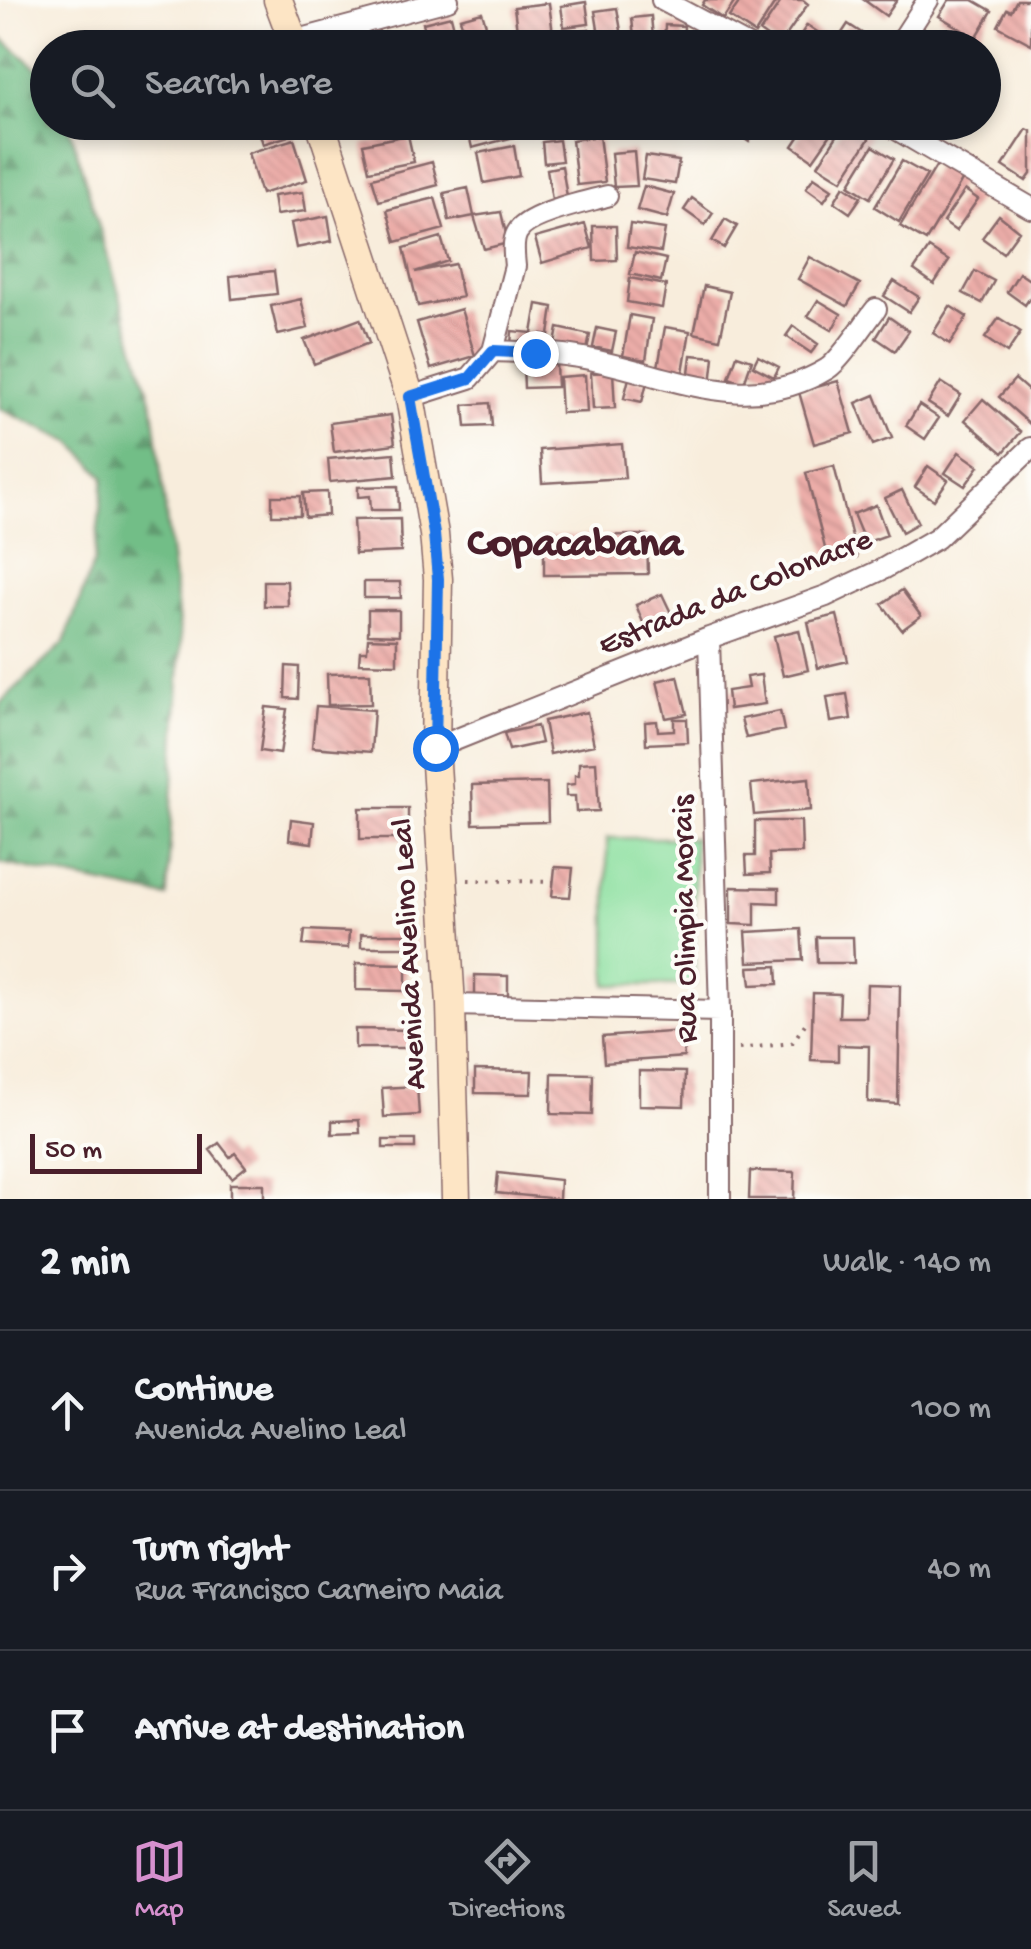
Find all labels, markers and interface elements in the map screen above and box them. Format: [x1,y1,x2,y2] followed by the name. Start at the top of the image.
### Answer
[30,30,1001,140] search box
[65,58,120,113] icon: search
[145,63,332,107] text: Search here
[513,331,559,377] route end
[468,522,685,571] district label: Copacabana
[594,522,879,666] street label: Estrada da Colonacre
[413,726,459,772] route start
[666,794,708,1043] street label: Rua Olimpia Morais
[385,817,437,1091] street label: Avenida Avelino Leal
[30,1129,202,1174] scale bar
[45,1135,102,1168] text: 50 m
[40,1240,129,1289] text: 2 min
[823,1245,991,1283] text: Walk · 140 m
[135,1369,273,1413] text: Continue
[40,1383,95,1438] icon: ahead
[911,1391,991,1429] text: 100 m
[135,1413,407,1451] text: Avenida Avelino Leal
[135,1529,287,1573] text: Turn right
[40,1543,95,1598] icon: right
[927,1551,991,1589] text: 40 m
[135,1573,503,1611] text: Rua Francisco Carneiro Maia
[40,1703,95,1758] icon: arrive
[135,1708,464,1752] text: Arrive at destination
[132,1834,187,1927] tab: Map
[450,1834,564,1927] tab: Directions
[827,1834,899,1927] tab: Saved

